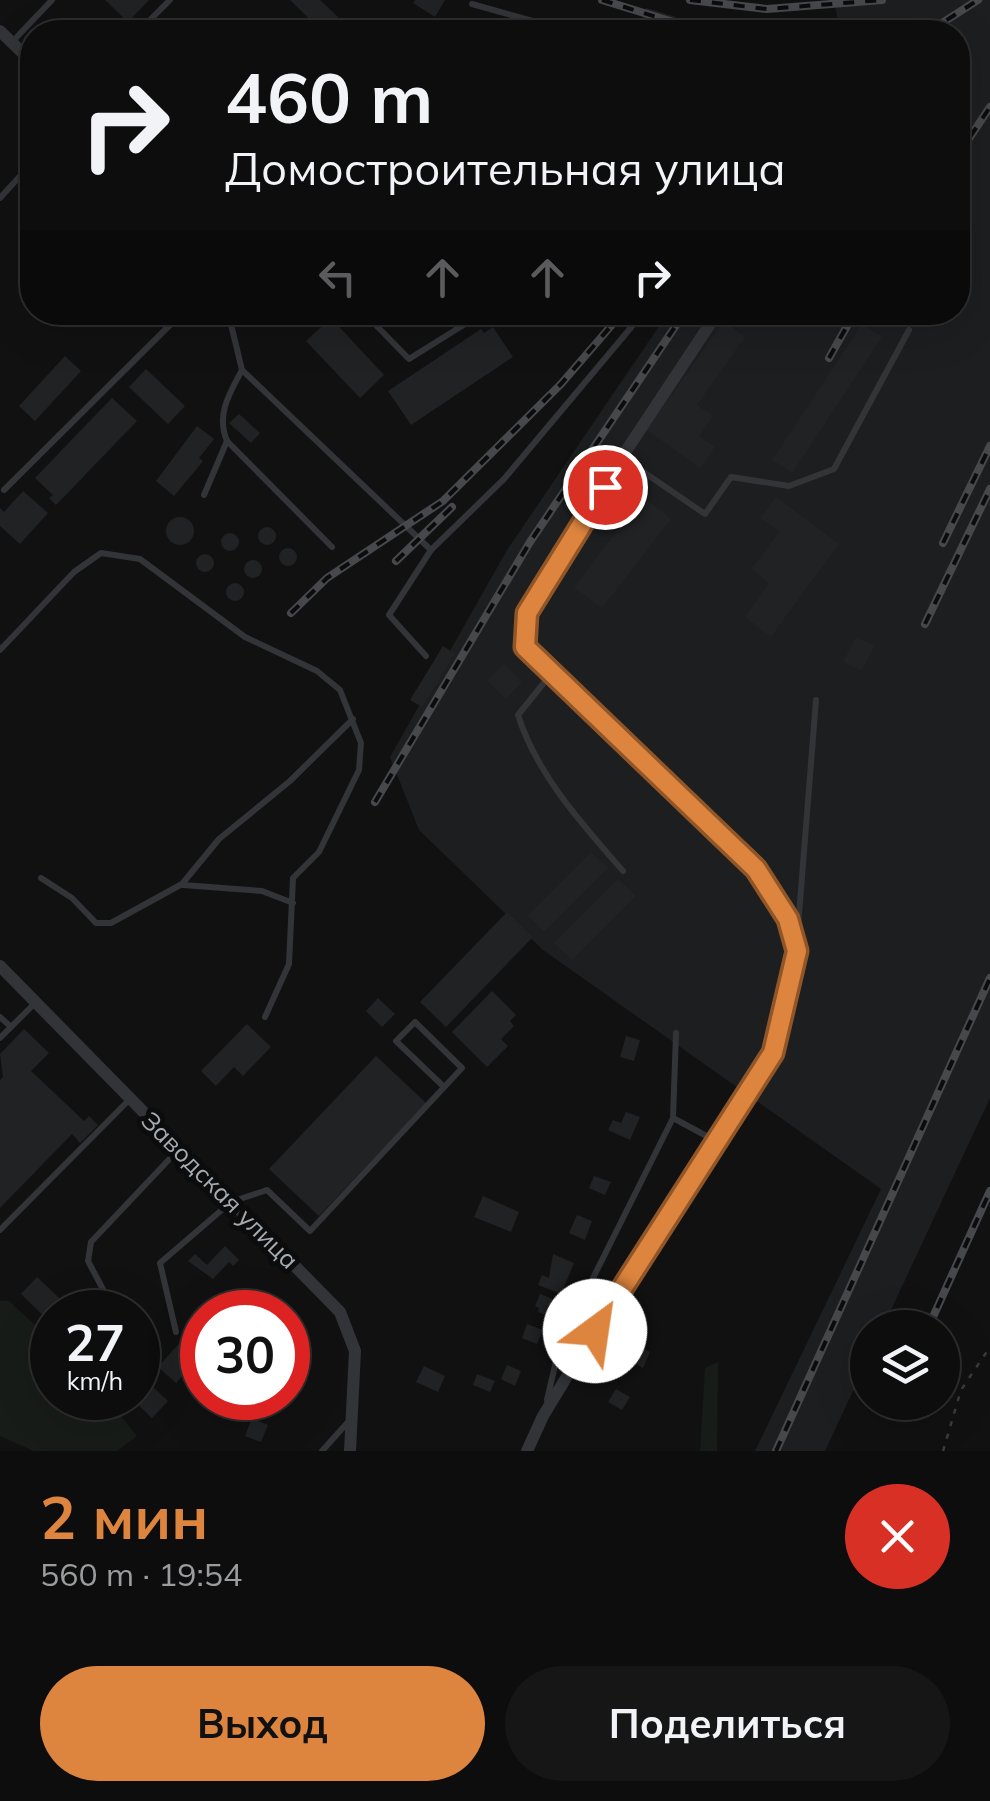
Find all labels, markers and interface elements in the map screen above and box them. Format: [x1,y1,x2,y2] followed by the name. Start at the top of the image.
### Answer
[225,53,433,141] text: 460 m
[60,60,190,190] icon: right
[225,140,786,196] text: Домостроительная улица
[310,250,365,305] icon: left
[415,250,470,305] icon: ahead
[520,250,575,305] icon: ahead
[625,250,680,305] icon: right
[563,445,648,530] pin
[578,460,633,515] icon: arrive
[135,1105,305,1275] street label: Заводская улица
[543,1279,647,1383] position arrow
[180,1290,310,1420] speed limit sign: 30
[850,1310,960,1420] map controls
[850,1310,960,1420] button: layers
[65,1311,125,1374] text: 27
[67,1365,123,1396] text: km/h
[40,1479,208,1554] text: 2 мин
[845,1484,950,1589] button: close
[40,1554,242,1594] text: 560 m · 19:54
[40,1666,485,1781] button: Выход
[505,1666,950,1781] button: Поделиться

